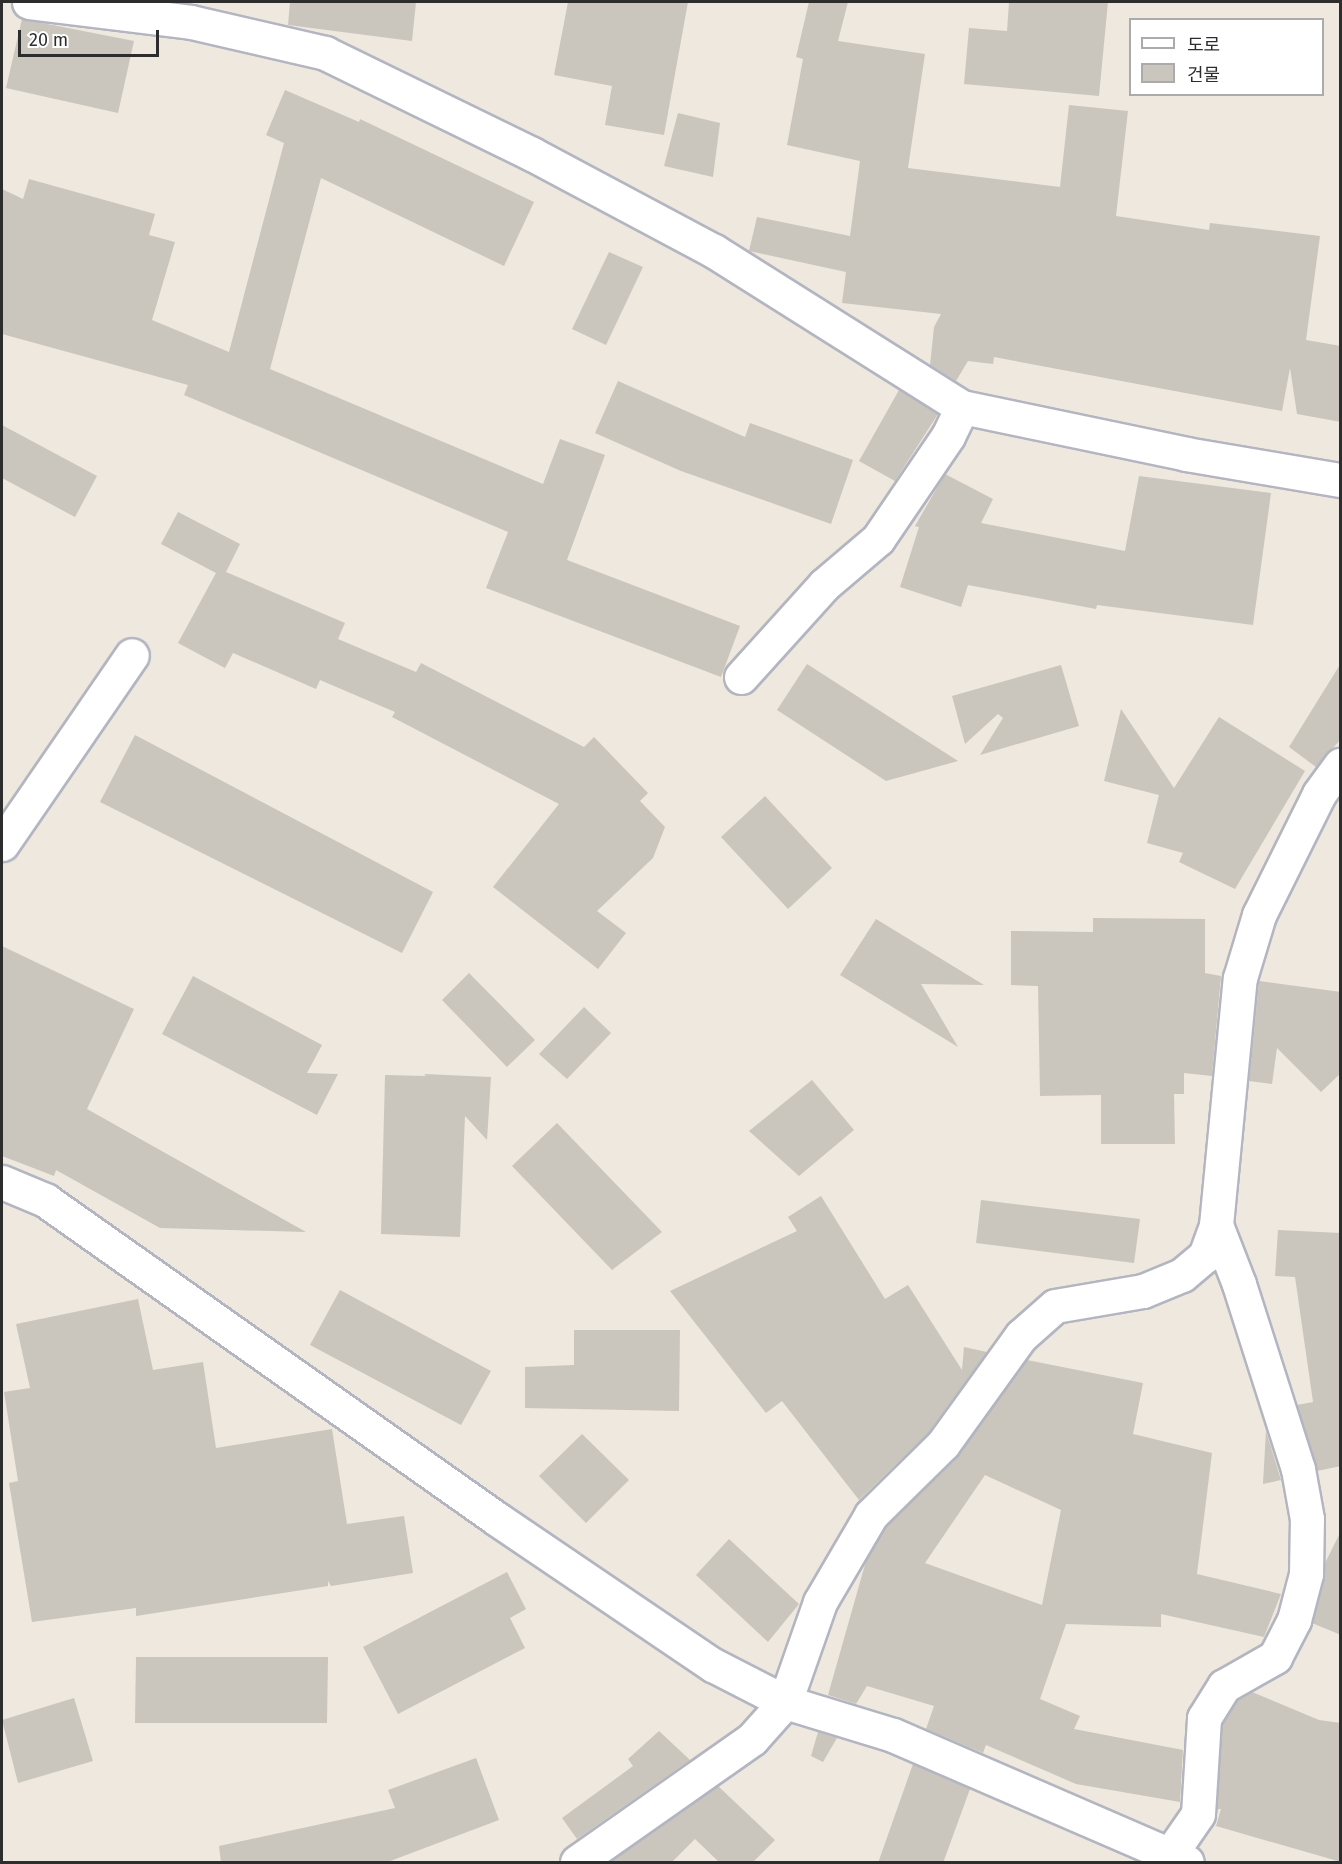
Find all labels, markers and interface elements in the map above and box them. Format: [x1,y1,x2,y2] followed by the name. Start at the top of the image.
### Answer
[21,18,162,56] scale bar
[1129,18,1324,96] legend
[29,29,68,51] text: 20 m
[1187,34,1220,56] text: 도로
[1187,64,1220,86] text: 건물

